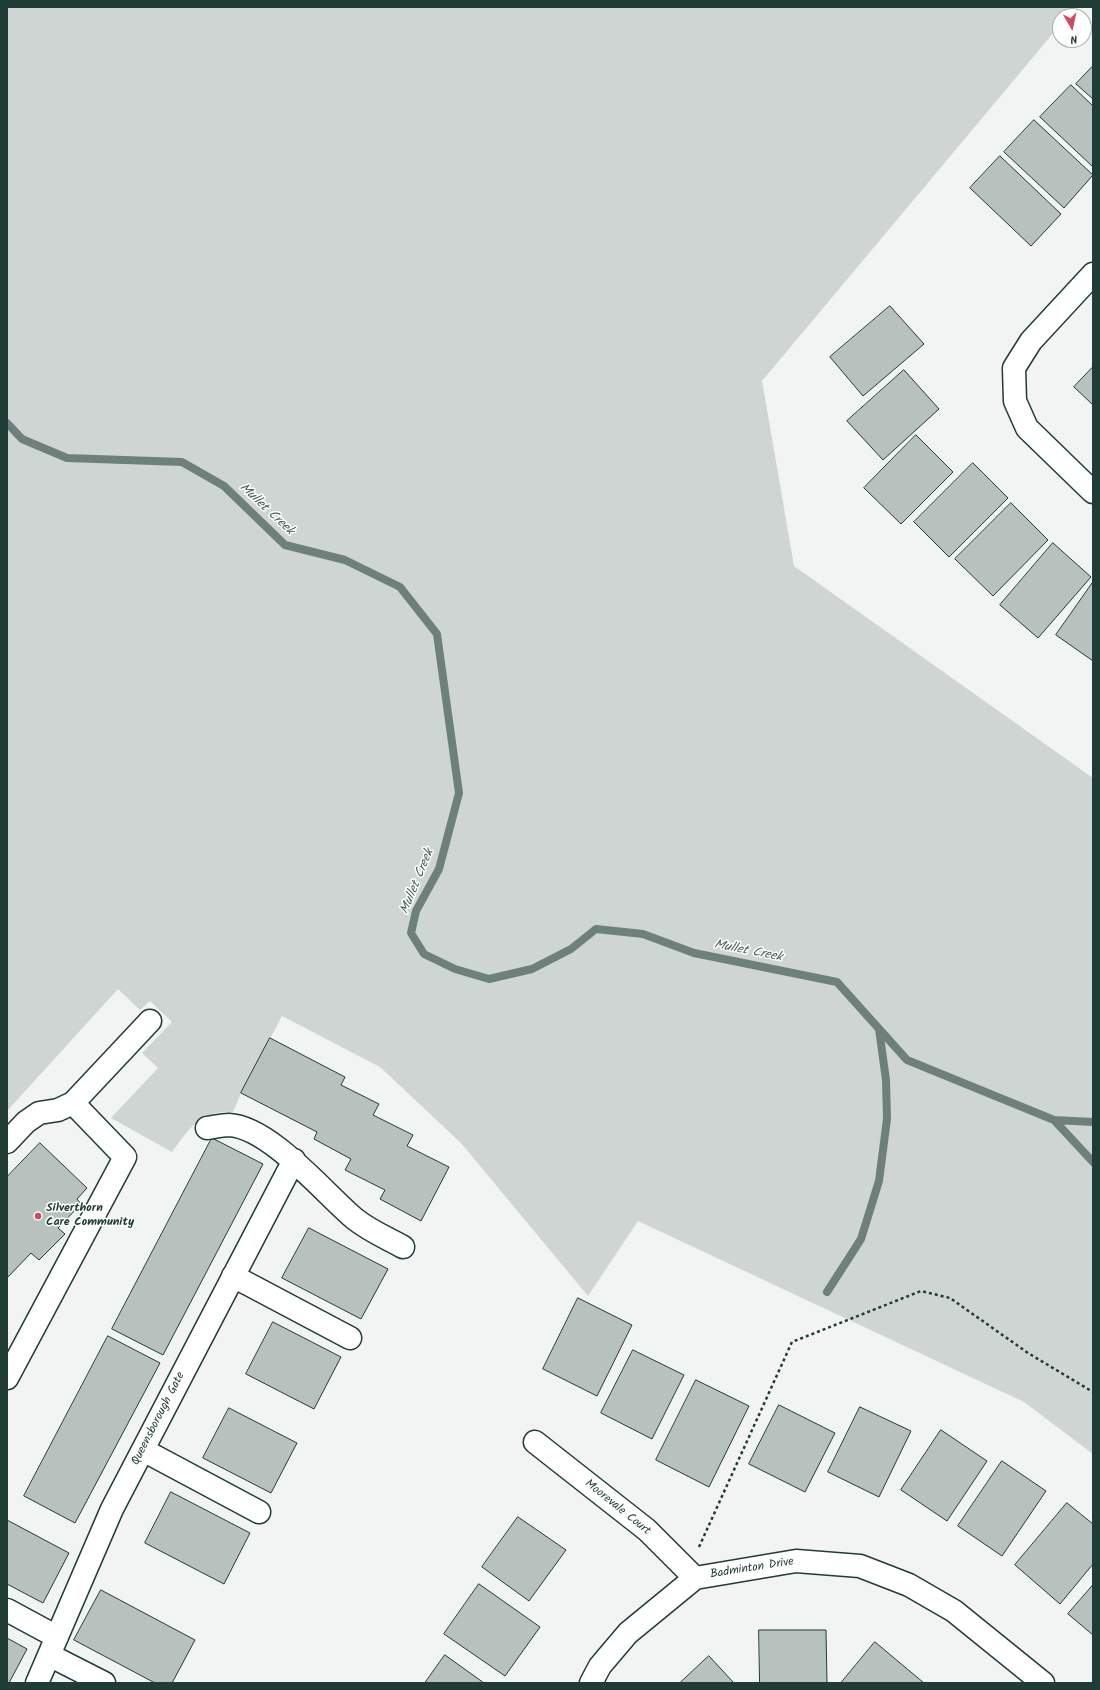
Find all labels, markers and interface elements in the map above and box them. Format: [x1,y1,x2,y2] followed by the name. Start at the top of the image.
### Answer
[1052,8,1092,48] north arrow
[1069,29,1079,48] text: N
[235,481,297,539] water label: Mullet Creek
[398,847,438,917] water label: Mullet Creek
[713,938,783,966] water label: Mullet Creek
[46,1202,134,1230] place label: Silverthorn Care Community
[33,1211,43,1221] marker: Silverthorn Care Community
[129,1370,189,1468] street label: Queensborough Gate
[581,1477,653,1539] street label: Moorevale Court
[709,1555,795,1583] street label: Badminton Drive

